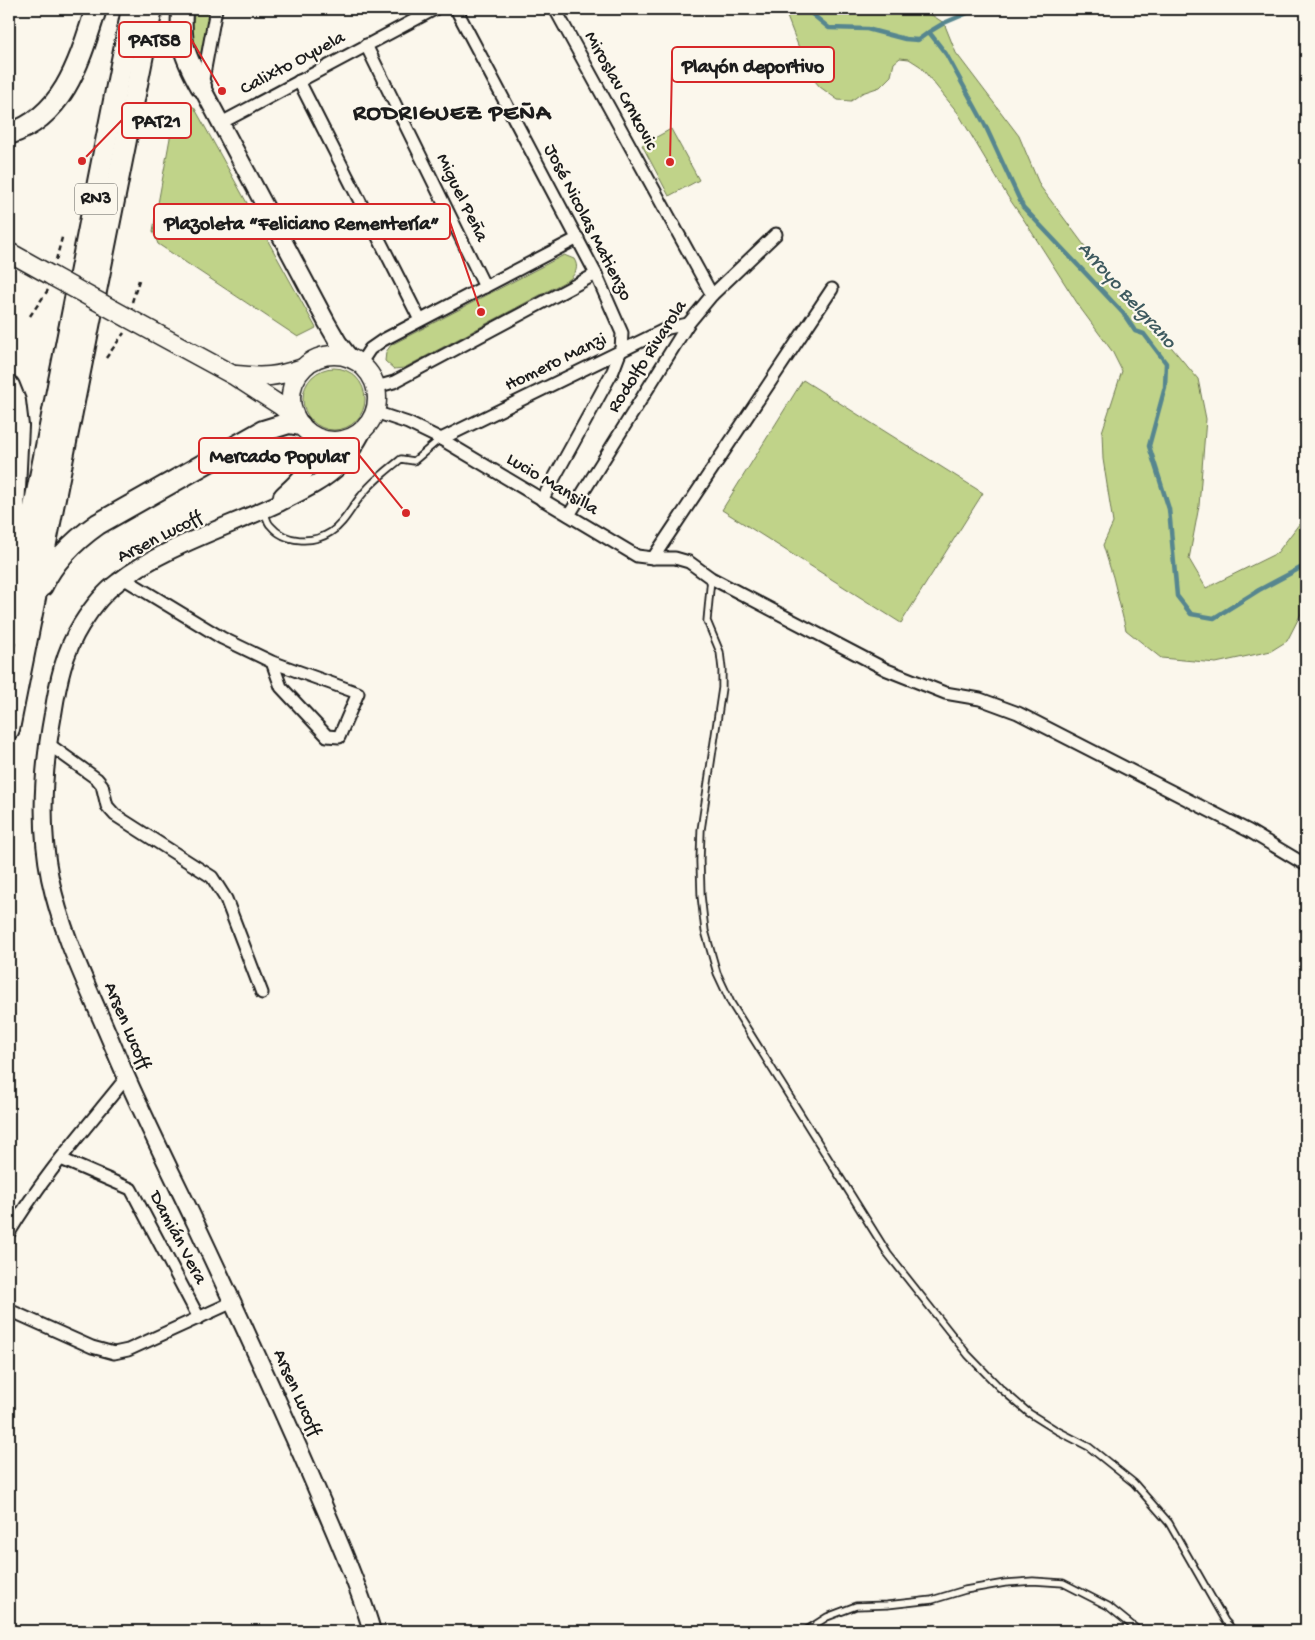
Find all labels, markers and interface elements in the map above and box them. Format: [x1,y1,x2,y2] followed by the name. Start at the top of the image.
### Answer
[119,22,191,57] callout: PAT58
[237,26,351,101] street label: Calixto Oyuela
[578,28,662,155] street label: Miroslav Crnkovic
[128,31,181,54] text: PAT58
[672,47,834,82] callout: Playón deportivo
[681,57,825,80] text: Playón deportivo
[352,100,552,129] district label: RODRIGUEZ PEÑA
[122,103,191,138] callout: PAT21
[132,112,181,135] text: PAT21
[537,141,637,305] street label: José Nicolas Matienzo
[430,150,493,247] street label: Miguel Peña
[75,183,117,214] road number: RN3
[154,204,450,239] callout: Plazoleta “Feliciano Rementería”
[163,214,440,237] text: Plazoleta “Feliciano Rementería”
[1072,238,1181,355] water label: Arroyo Belgrano
[603,295,694,418] street label: Rodolfo Rivarola
[501,328,611,398] street label: Homero Manzi
[199,438,359,473] callout: Mercado Popular
[209,447,351,470] text: Mercado Popular
[502,448,604,522] street label: Lucio Mansilla
[114,506,208,569] street label: Arsen Lucoff
[97,979,155,1075] street label: Arsen Lucoff
[142,1186,212,1290] street label: Damián Vera
[267,1346,326,1442] street label: Arsen Lucoff

